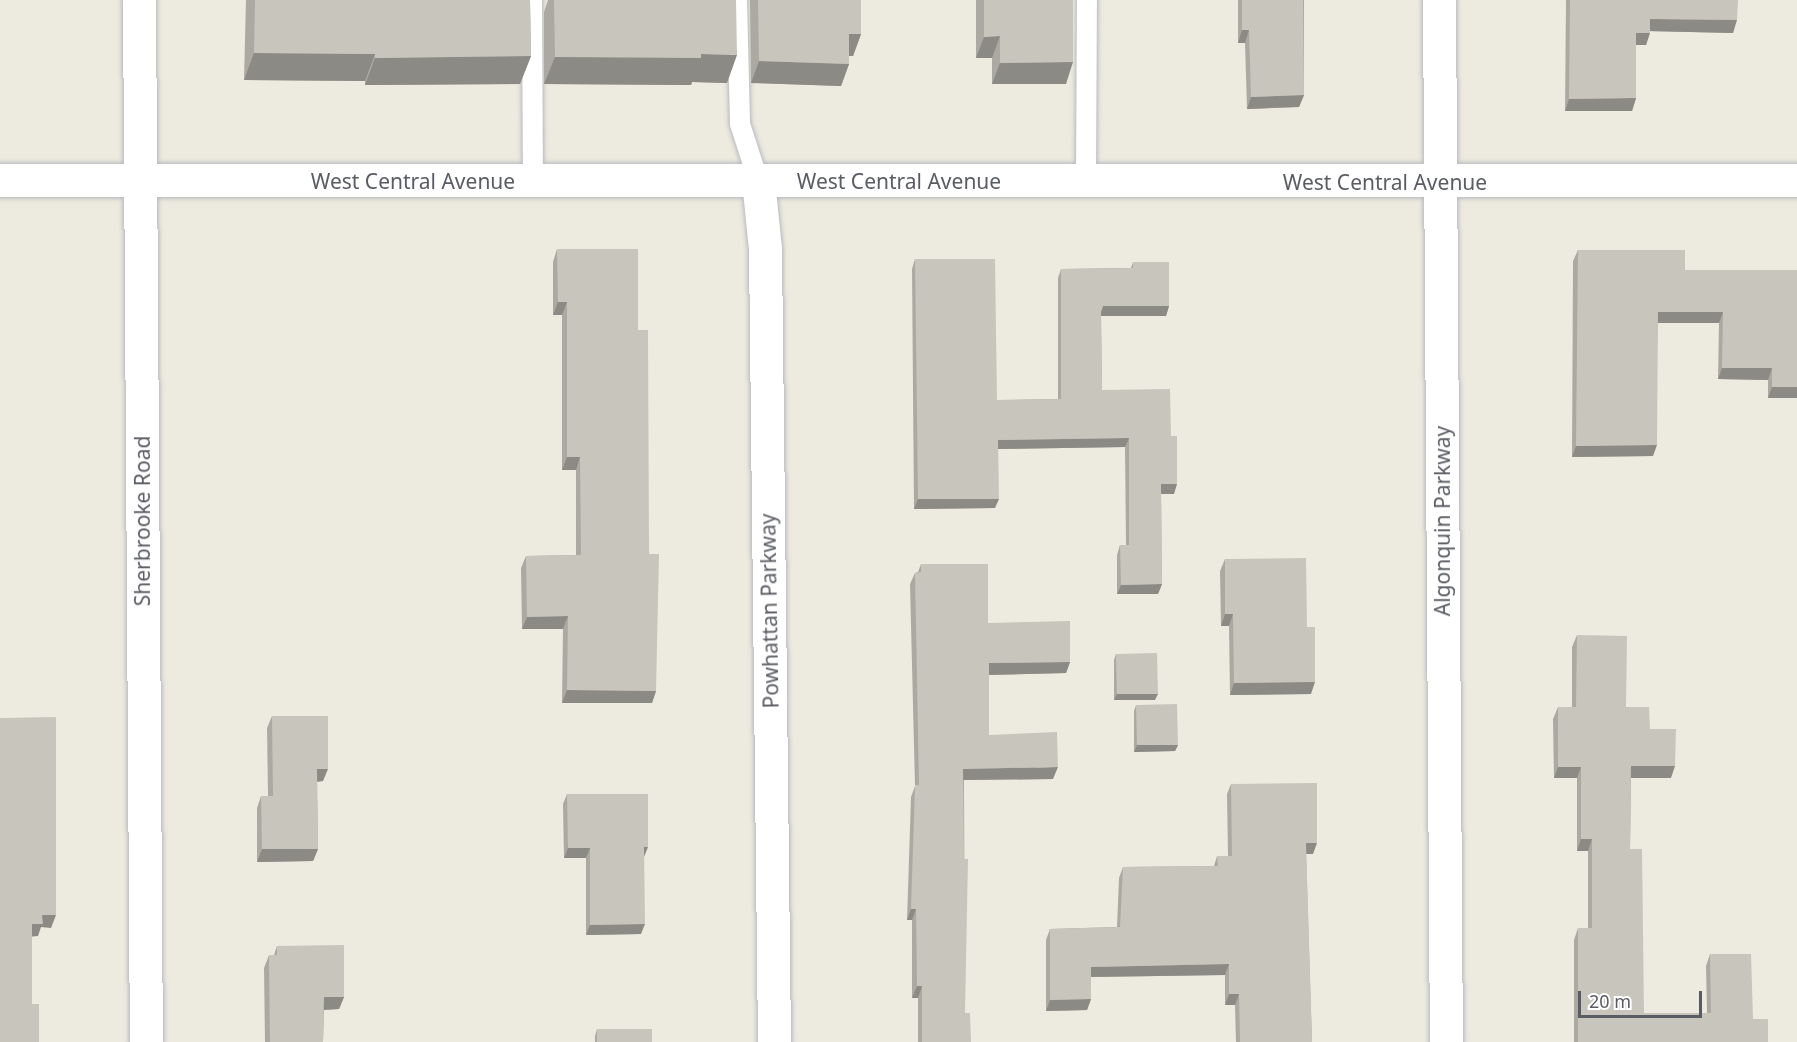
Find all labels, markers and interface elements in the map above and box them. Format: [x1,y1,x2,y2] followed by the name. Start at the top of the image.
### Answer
[311,168,515,194] street label: West Central Avenue
[797,168,1001,194] street label: West Central Avenue
[1283,169,1487,195] street label: West Central Avenue
[1429,426,1455,616] street label: Algonquin Parkway
[129,436,155,606] street label: Sherbrooke Road
[755,513,783,709] street label: Powhattan Parkway
[1581,979,1706,1017] scale bar
[1589,989,1631,1013] text: 20 m

